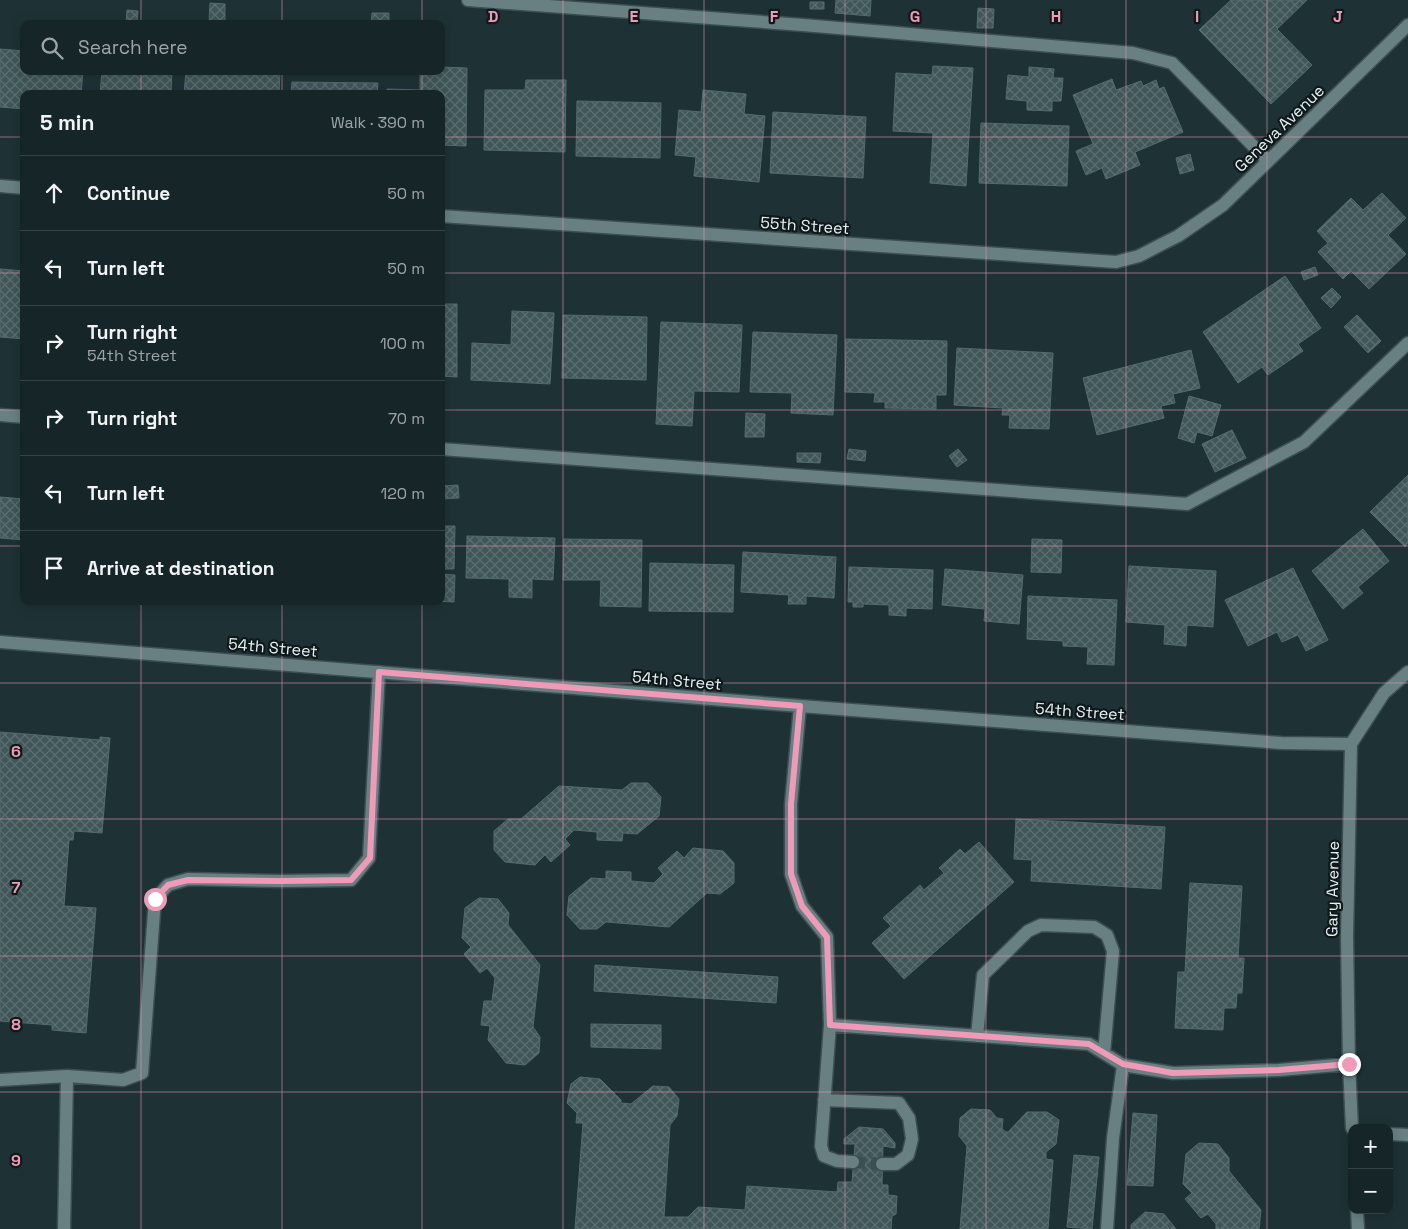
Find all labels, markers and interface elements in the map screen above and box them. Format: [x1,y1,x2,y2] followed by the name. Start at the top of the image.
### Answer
[488,6,498,27] text: D
[630,6,639,27] text: E
[770,6,779,27] text: F
[910,6,920,27] text: G
[1051,6,1061,27] text: H
[1195,6,1199,27] text: I
[1333,6,1343,27] text: J
[20,20,445,75] search box
[38,34,66,62] icon: search
[78,35,188,60] text: Search here
[1230,80,1329,177] street label: Geneva Avenue
[40,109,94,136] text: 5 min
[331,112,425,133] text: Walk · 390 m
[40,179,68,207] icon: ahead
[87,181,170,206] text: Continue
[387,183,425,204] text: 50 m
[760,212,850,239] street label: 55th Street
[40,254,68,282] icon: left
[87,256,165,281] text: Turn left
[387,258,425,279] text: 50 m
[87,320,177,345] text: Turn right
[40,329,68,357] icon: right
[380,333,425,354] text: 100 m
[87,345,177,366] text: 54th Street
[40,404,68,432] icon: right
[87,406,177,431] text: Turn right
[388,408,425,429] text: 70 m
[40,479,68,507] icon: left
[87,481,165,506] text: Turn left
[381,483,425,504] text: 120 m
[40,554,68,582] icon: arrive
[87,556,275,581] text: Arrive at destination
[227,633,319,662] street label: 54th Street
[631,666,723,695] street label: 54th Street
[1034,698,1125,725] street label: 54th Street
[11,741,21,762] text: 6
[1321,841,1344,937] street label: Gary Avenue
[12,877,21,898] text: 7
[144,888,167,911] route start
[11,1014,21,1035] text: 8
[1338,1053,1361,1076] route end
[1348,1124,1393,1214] map controls
[1348,1124,1393,1169] button: +
[11,1150,21,1171] text: 9
[1348,1169,1393,1214] button: −

